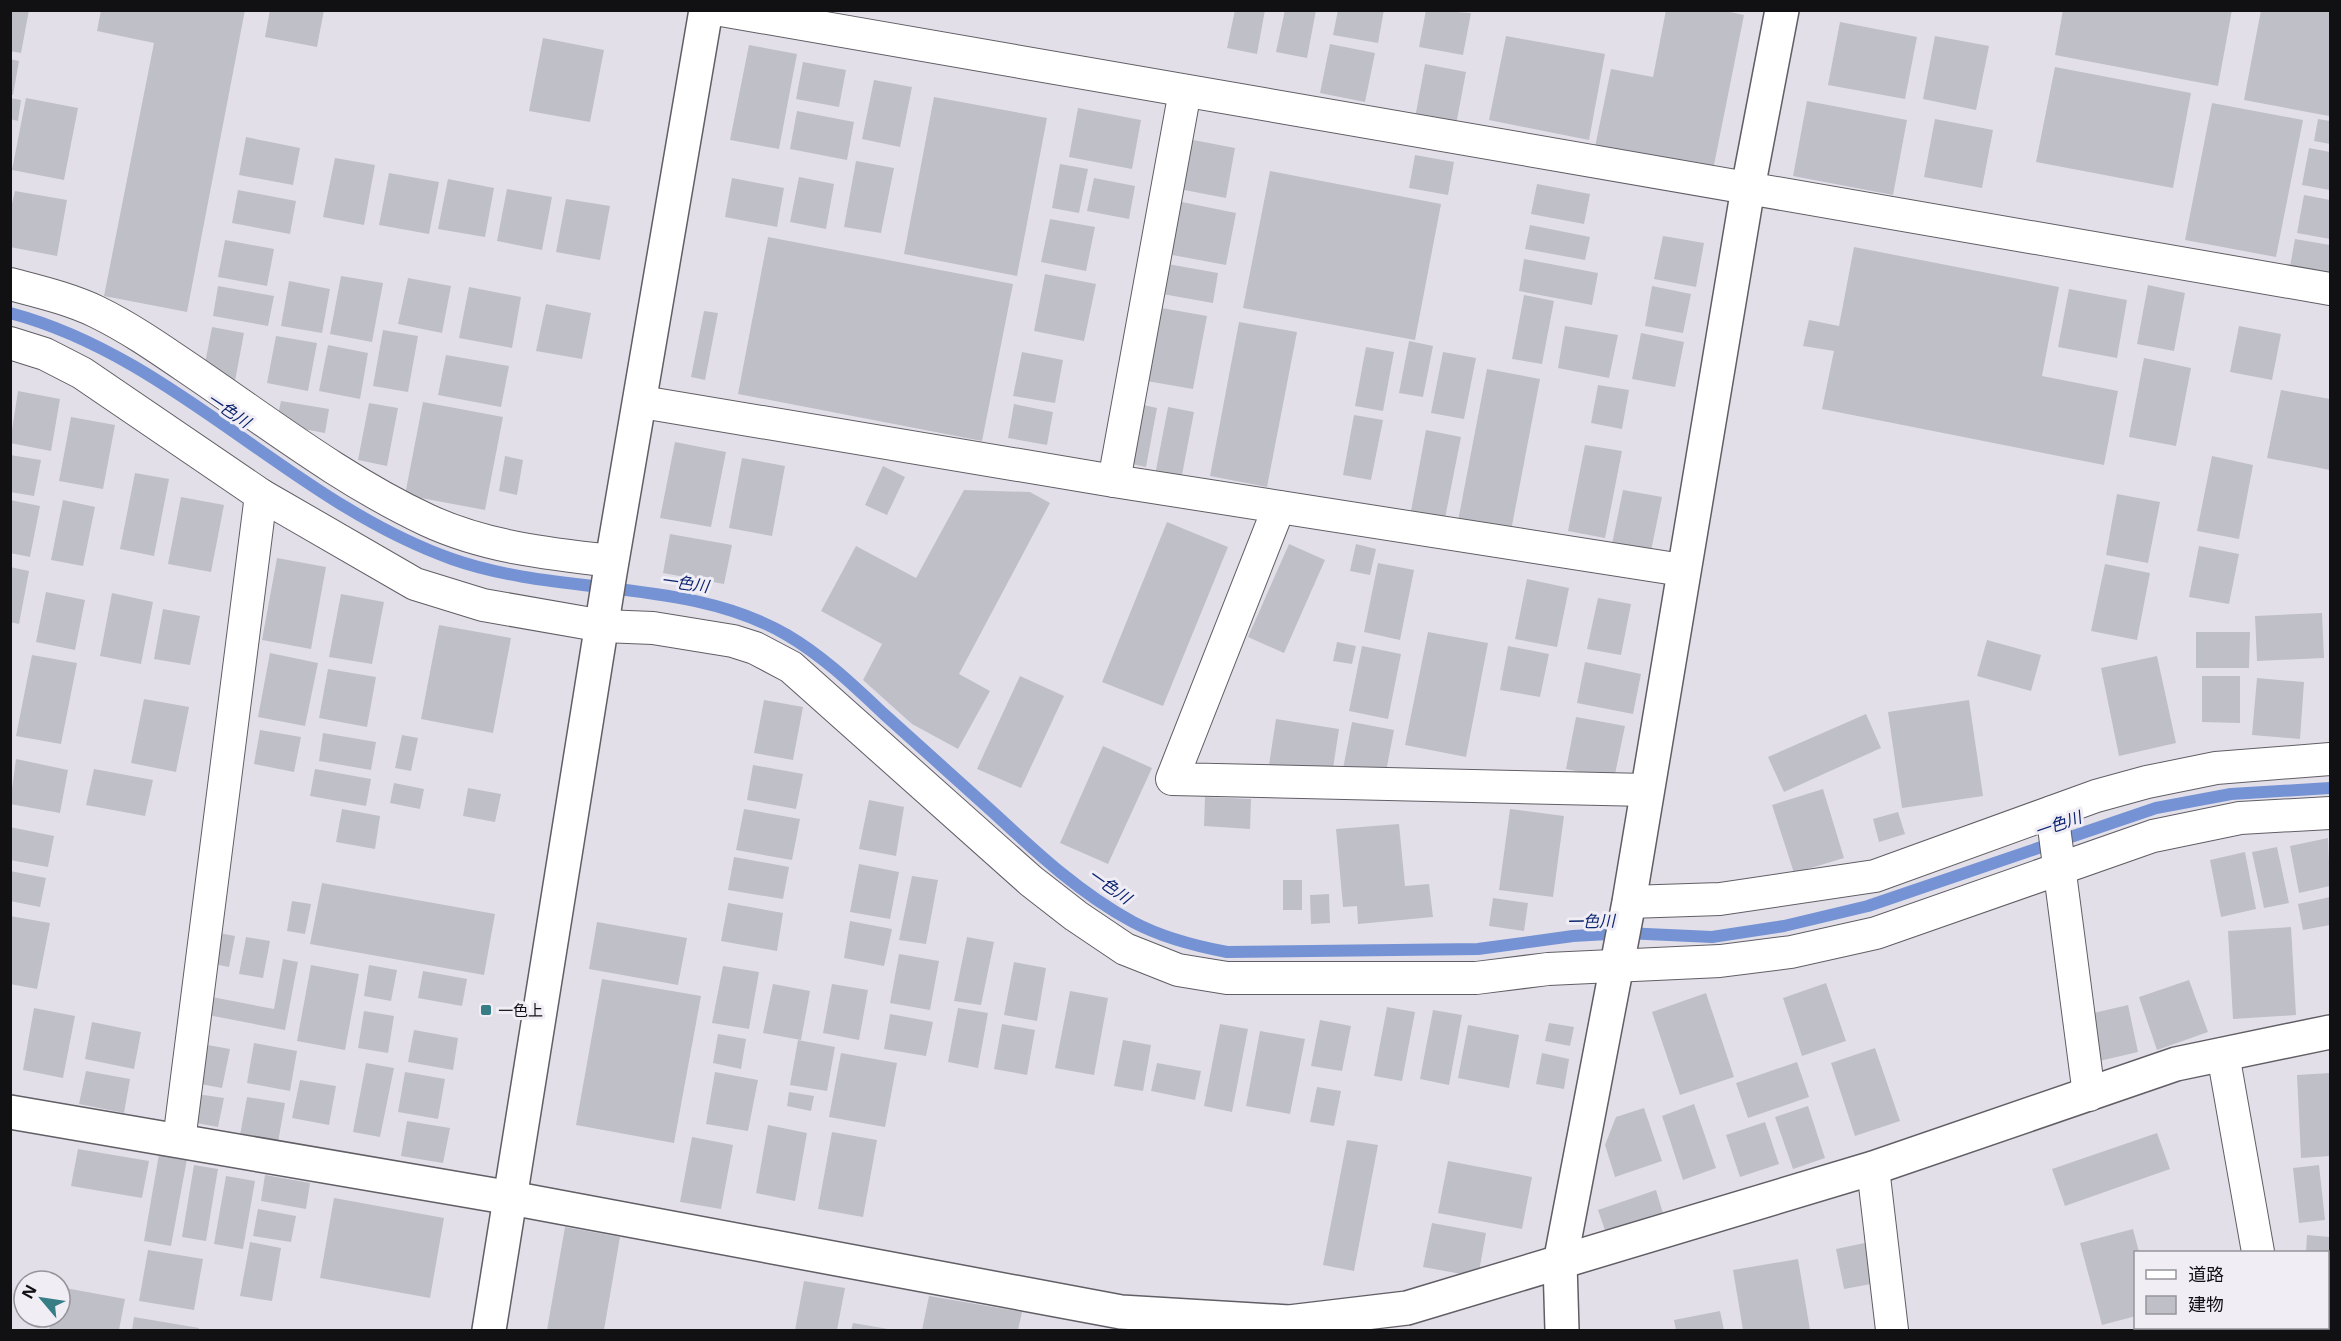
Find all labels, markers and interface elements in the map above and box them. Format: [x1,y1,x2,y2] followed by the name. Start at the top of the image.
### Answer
[203,387,257,434] water label: 一色川
[660,569,712,598] water label: 一色川
[2032,805,2086,842] water label: 一色川
[1084,863,1138,910] water label: 一色川
[1567,910,1617,932] water label: 一色川
[498,1000,543,1020] place label: 一色上
[479,1003,493,1017] marker: 一色上
[2134,1251,2329,1329] legend
[2188,1262,2224,1286] text: 道路
[12,1269,72,1329] north arrow
[16,1281,42,1303] text: N
[2188,1292,2224,1316] text: 建物

